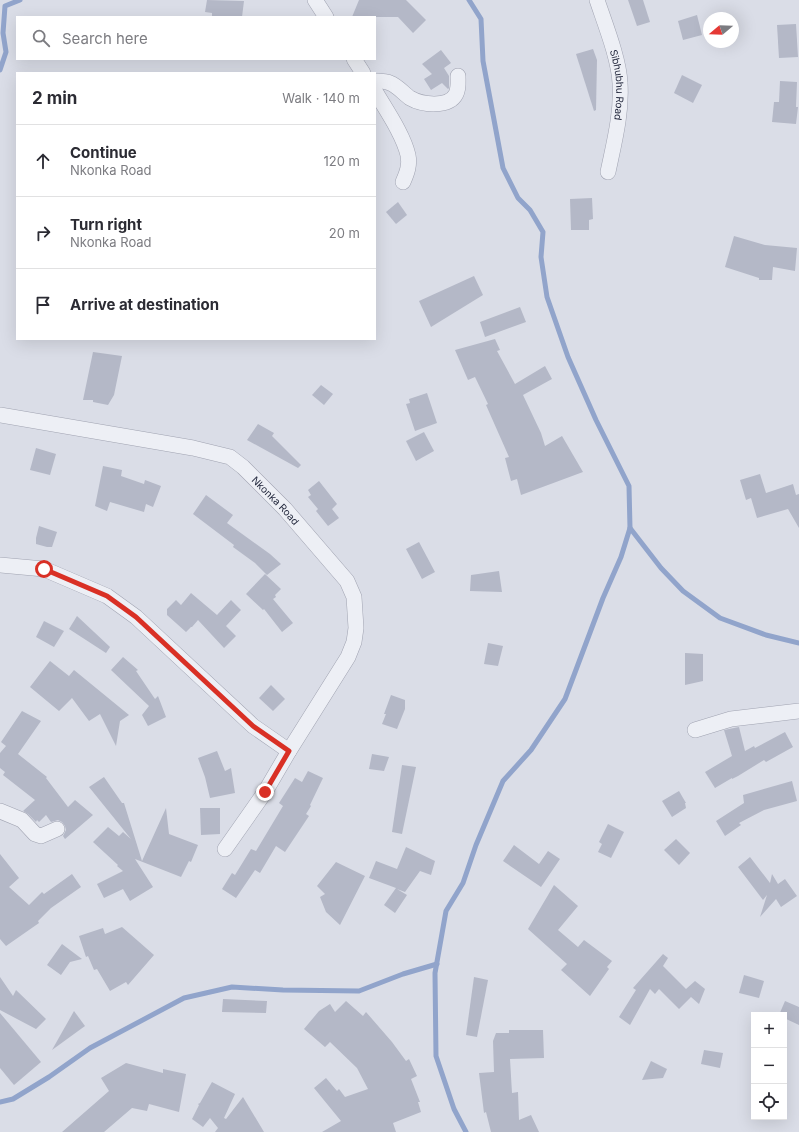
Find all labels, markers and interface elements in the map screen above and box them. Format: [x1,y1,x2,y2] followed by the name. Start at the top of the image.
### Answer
[703,12,739,48] north arrow
[16,16,376,60] search box
[30,27,52,49] icon: search
[62,29,148,48] text: Search here
[608,48,626,121] street label: Sibhubhu Road
[32,88,77,108] text: 2 min
[282,90,360,106] text: Walk · 140 m
[70,143,137,162] text: Continue
[32,150,54,172] icon: ahead
[324,153,360,169] text: 120 m
[70,162,152,178] text: Nkonka Road
[70,215,142,234] text: Turn right
[32,222,54,244] icon: right
[329,225,360,241] text: 20 m
[70,234,152,250] text: Nkonka Road
[32,294,54,316] icon: arrive
[70,295,219,314] text: Arrive at destination
[250,474,302,527] street label: Nkonka Road
[35,560,53,578] route start
[256,783,274,801] route end
[751,1012,787,1120] map controls
[751,1012,787,1048] button: +
[751,1048,787,1084] button: −
[751,1084,787,1120] button: locate

